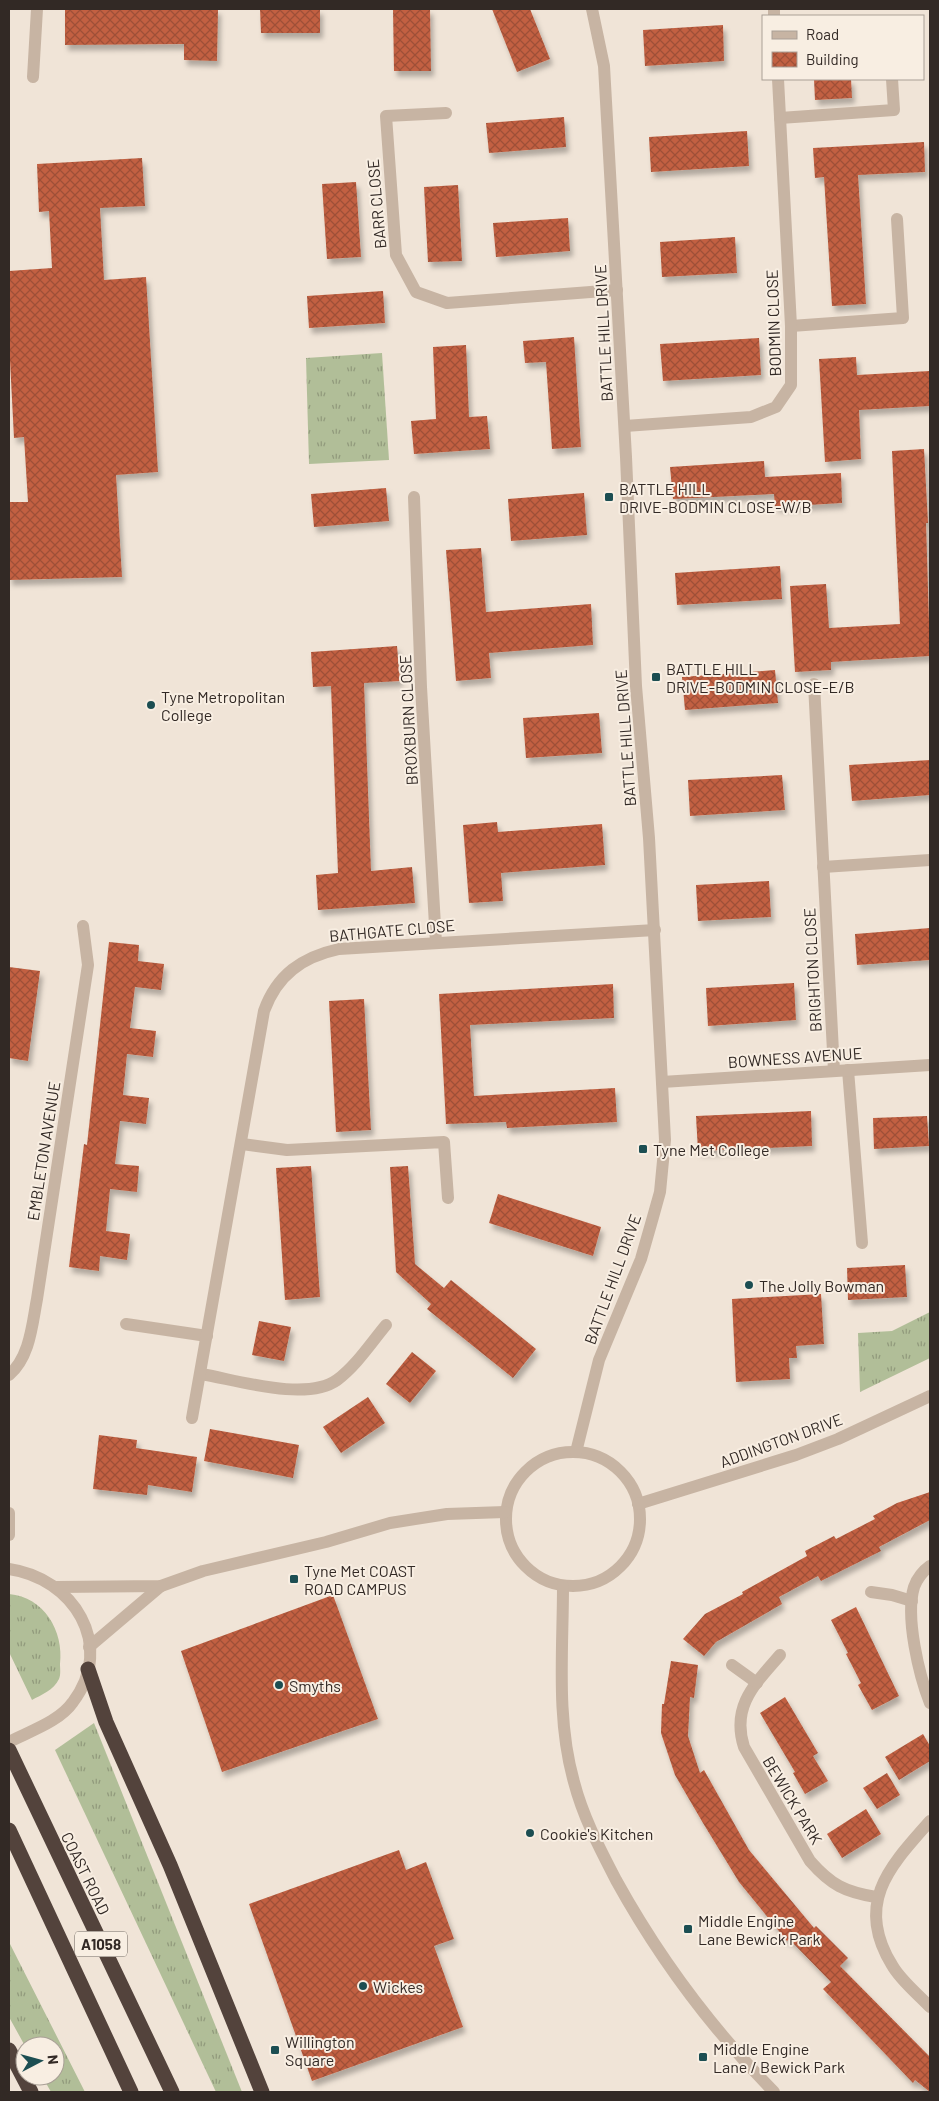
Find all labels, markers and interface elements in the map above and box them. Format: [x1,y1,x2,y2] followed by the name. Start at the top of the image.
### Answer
[762,15,924,80] legend
[806,25,839,43] text: Road
[806,50,859,68] text: Building
[363,158,389,250] street label: BARR CLOSE
[590,264,616,402] street label: BATTLE HILL DRIVE
[762,269,784,377] street label: BODMIN CLOSE
[619,479,812,516] place label: BATTLE HILL DRIVE-BODMIN CLOSE-W/B
[603,491,615,503] marker: BATTLE HILL DRIVE-BODMIN CLOSE-W/B
[395,654,421,786] street label: BROXBURN CLOSE
[666,659,855,696] place label: BATTLE HILL DRIVE-BODMIN CLOSE-E/B
[611,669,639,807] street label: BATTLE HILL DRIVE
[650,671,662,683] marker: BATTLE HILL DRIVE-BODMIN CLOSE-E/B
[161,687,285,724] place label: Tyne Metropolitan College
[145,699,157,711] marker: Tyne Metropolitan College
[799,907,825,1033] street label: BRIGHTON CLOSE
[328,915,456,945] street label: BATHGATE CLOSE
[727,1043,863,1071] street label: BOWNESS AVENUE
[23,1080,63,1222] street label: EMBLETON AVENUE
[653,1140,769,1159] place label: Tyne Met College
[637,1143,649,1155] marker: Tyne Met College
[580,1211,644,1347] street label: BATTLE HILL DRIVE
[759,1276,884,1295] place label: The Jolly Bowman
[743,1279,755,1291] marker: The Jolly Bowman
[717,1409,845,1471] street label: ADDINGTON DRIVE
[304,1561,416,1598] place label: Tyne Met COAST ROAD CAMPUS
[288,1573,300,1585] marker: Tyne Met COAST ROAD CAMPUS
[289,1676,341,1695] place label: Smyths
[273,1679,285,1691] marker: Smyths
[759,1753,827,1848] street label: BEWICK PARK
[540,1824,653,1843] place label: Cookie's Kitchen
[524,1827,536,1839] marker: Cookie's Kitchen
[58,1829,114,1917] street label: COAST ROAD
[698,1911,820,1948] place label: Middle Engine Lane Bewick Park
[682,1923,694,1935] marker: Middle Engine Lane Bewick Park
[75,1932,127,1956] road number: A1058
[373,1977,423,1996] place label: Wickes
[357,1980,369,1992] marker: Wickes
[285,2032,355,2069] place label: Willington Square
[15,2036,65,2086] north arrow
[713,2039,845,2076] place label: Middle Engine Lane / Bewick Park
[269,2044,281,2056] marker: Willington Square
[697,2051,709,2063] marker: Middle Engine Lane / Bewick Park
[44,2054,62,2065] text: N

